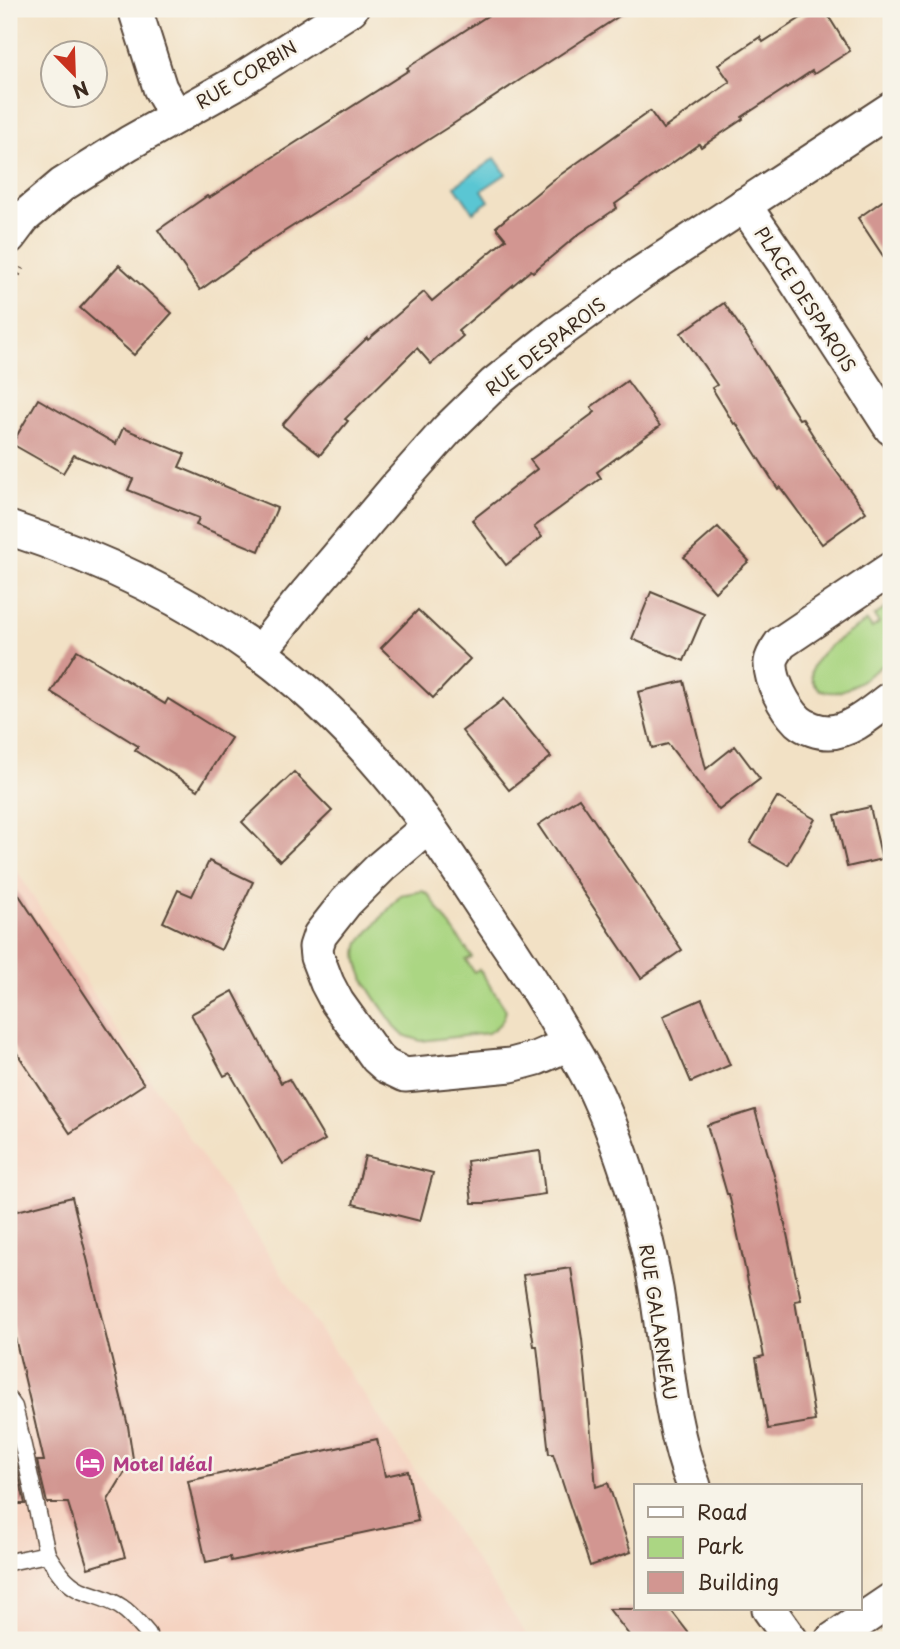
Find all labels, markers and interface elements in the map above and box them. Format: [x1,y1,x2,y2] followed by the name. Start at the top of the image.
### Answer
[190,33,302,115] street label: RUE CORBIN
[38,38,108,108] north arrow
[69,75,93,106] text: N
[749,221,863,377] street label: PLACE DESPAROIS
[479,290,611,402] street label: RUE DESPAROIS
[633,1242,685,1402] street label: RUE GALARNEAU
[73,1446,107,1480] hotel icon: Motel Idéal
[113,1450,213,1477] place label: Motel Idéal
[634,1484,862,1610] legend
[697,1495,748,1527] text: Road
[697,1529,744,1561] text: Park
[697,1565,779,1597] text: Building

